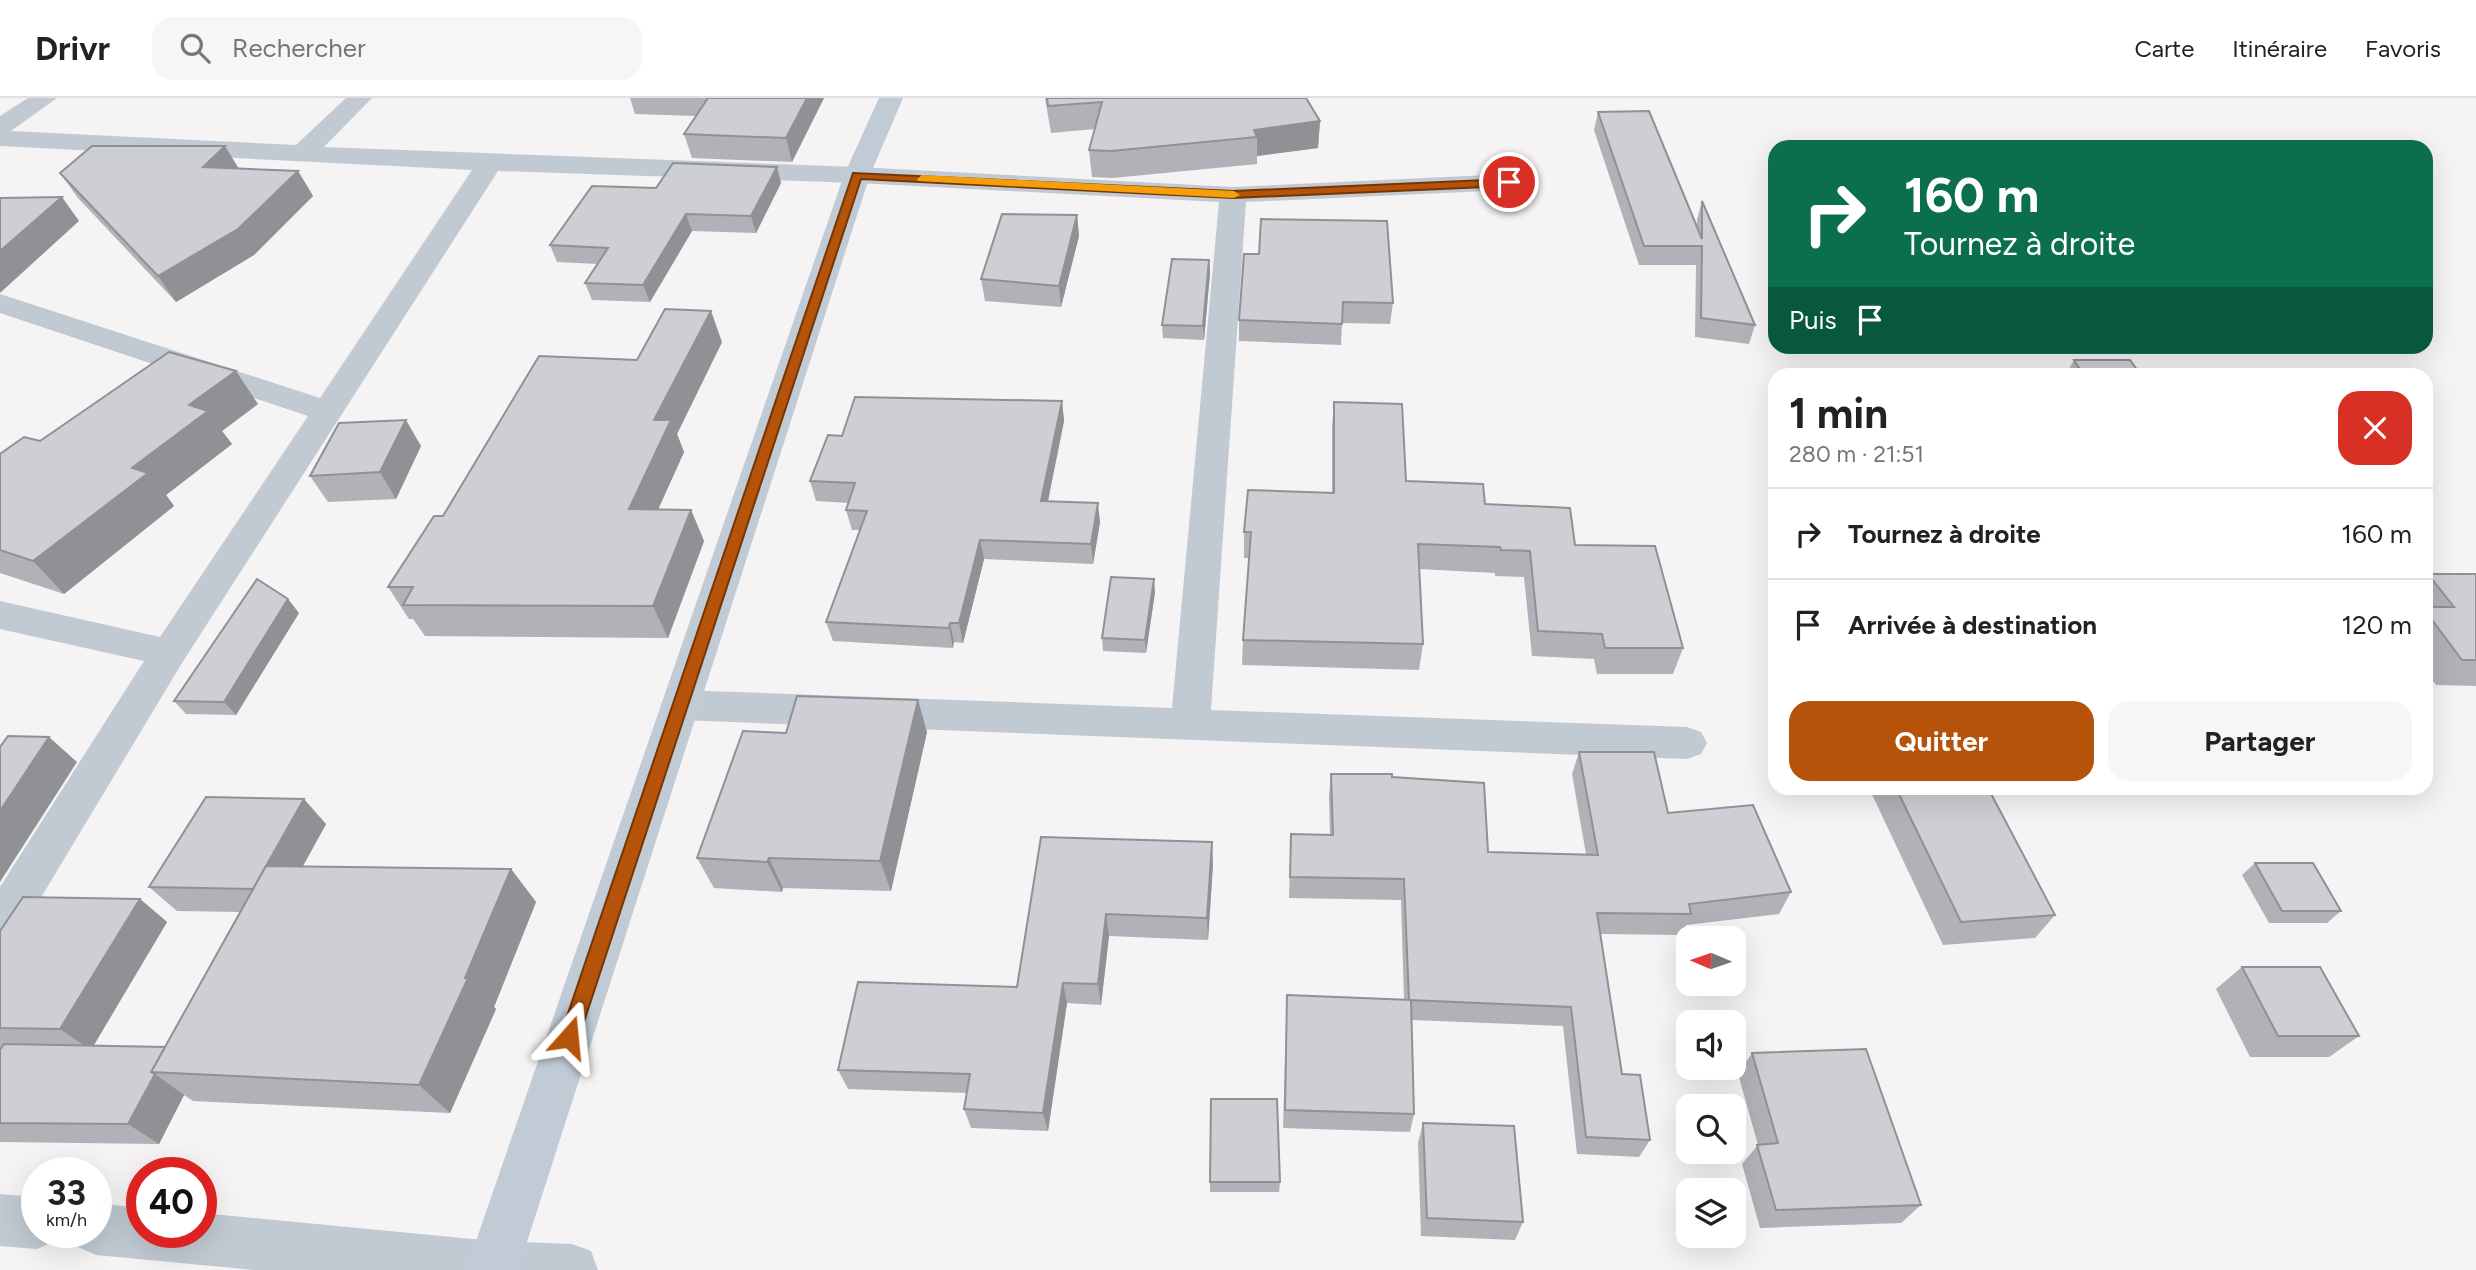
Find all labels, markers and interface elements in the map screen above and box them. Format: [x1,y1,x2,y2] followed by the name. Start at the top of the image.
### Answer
[152,17,642,80] search box
[35,29,110,68] text: Drivr
[176,29,214,67] icon: search
[232,32,366,64] text: Rechercher
[2134,34,2194,63] text: Carte
[2232,34,2327,63] text: Itinéraire
[2365,34,2441,63] text: Favoris
[1479,152,1539,212] pin
[1490,163,1528,201] icon: arrive
[1904,165,2039,224] text: 160 m
[1789,168,1880,259] icon: right
[1904,225,2135,263] text: Tournez à droite
[1851,301,1889,339] icon: arrive
[1789,304,1837,336] text: Puis
[1789,388,1888,439] text: 1 min
[2338,391,2412,465] button: close
[1789,440,1924,468] text: 280 m · 21:51
[1789,515,1827,553] icon: right
[1848,518,2041,550] text: Tournez à droite
[2341,518,2412,550] text: 160 m
[1789,606,1827,644] icon: arrive
[1848,609,2097,641] text: Arrivée à destination
[2342,609,2412,641] text: 120 m
[1789,701,2094,781] button: Quitter
[2108,701,2412,781] button: Partager
[1676,926,1746,996] north arrow
[1676,926,1746,1248] map controls
[532,1000,606,1074] position arrow
[1676,1010,1746,1080] button: sound
[1676,1094,1746,1164] button: search
[126,1157,217,1248] speed limit sign: 40
[47,1172,86,1214] text: 33
[1676,1178,1746,1248] button: layers
[46,1209,87,1231] text: km/h

